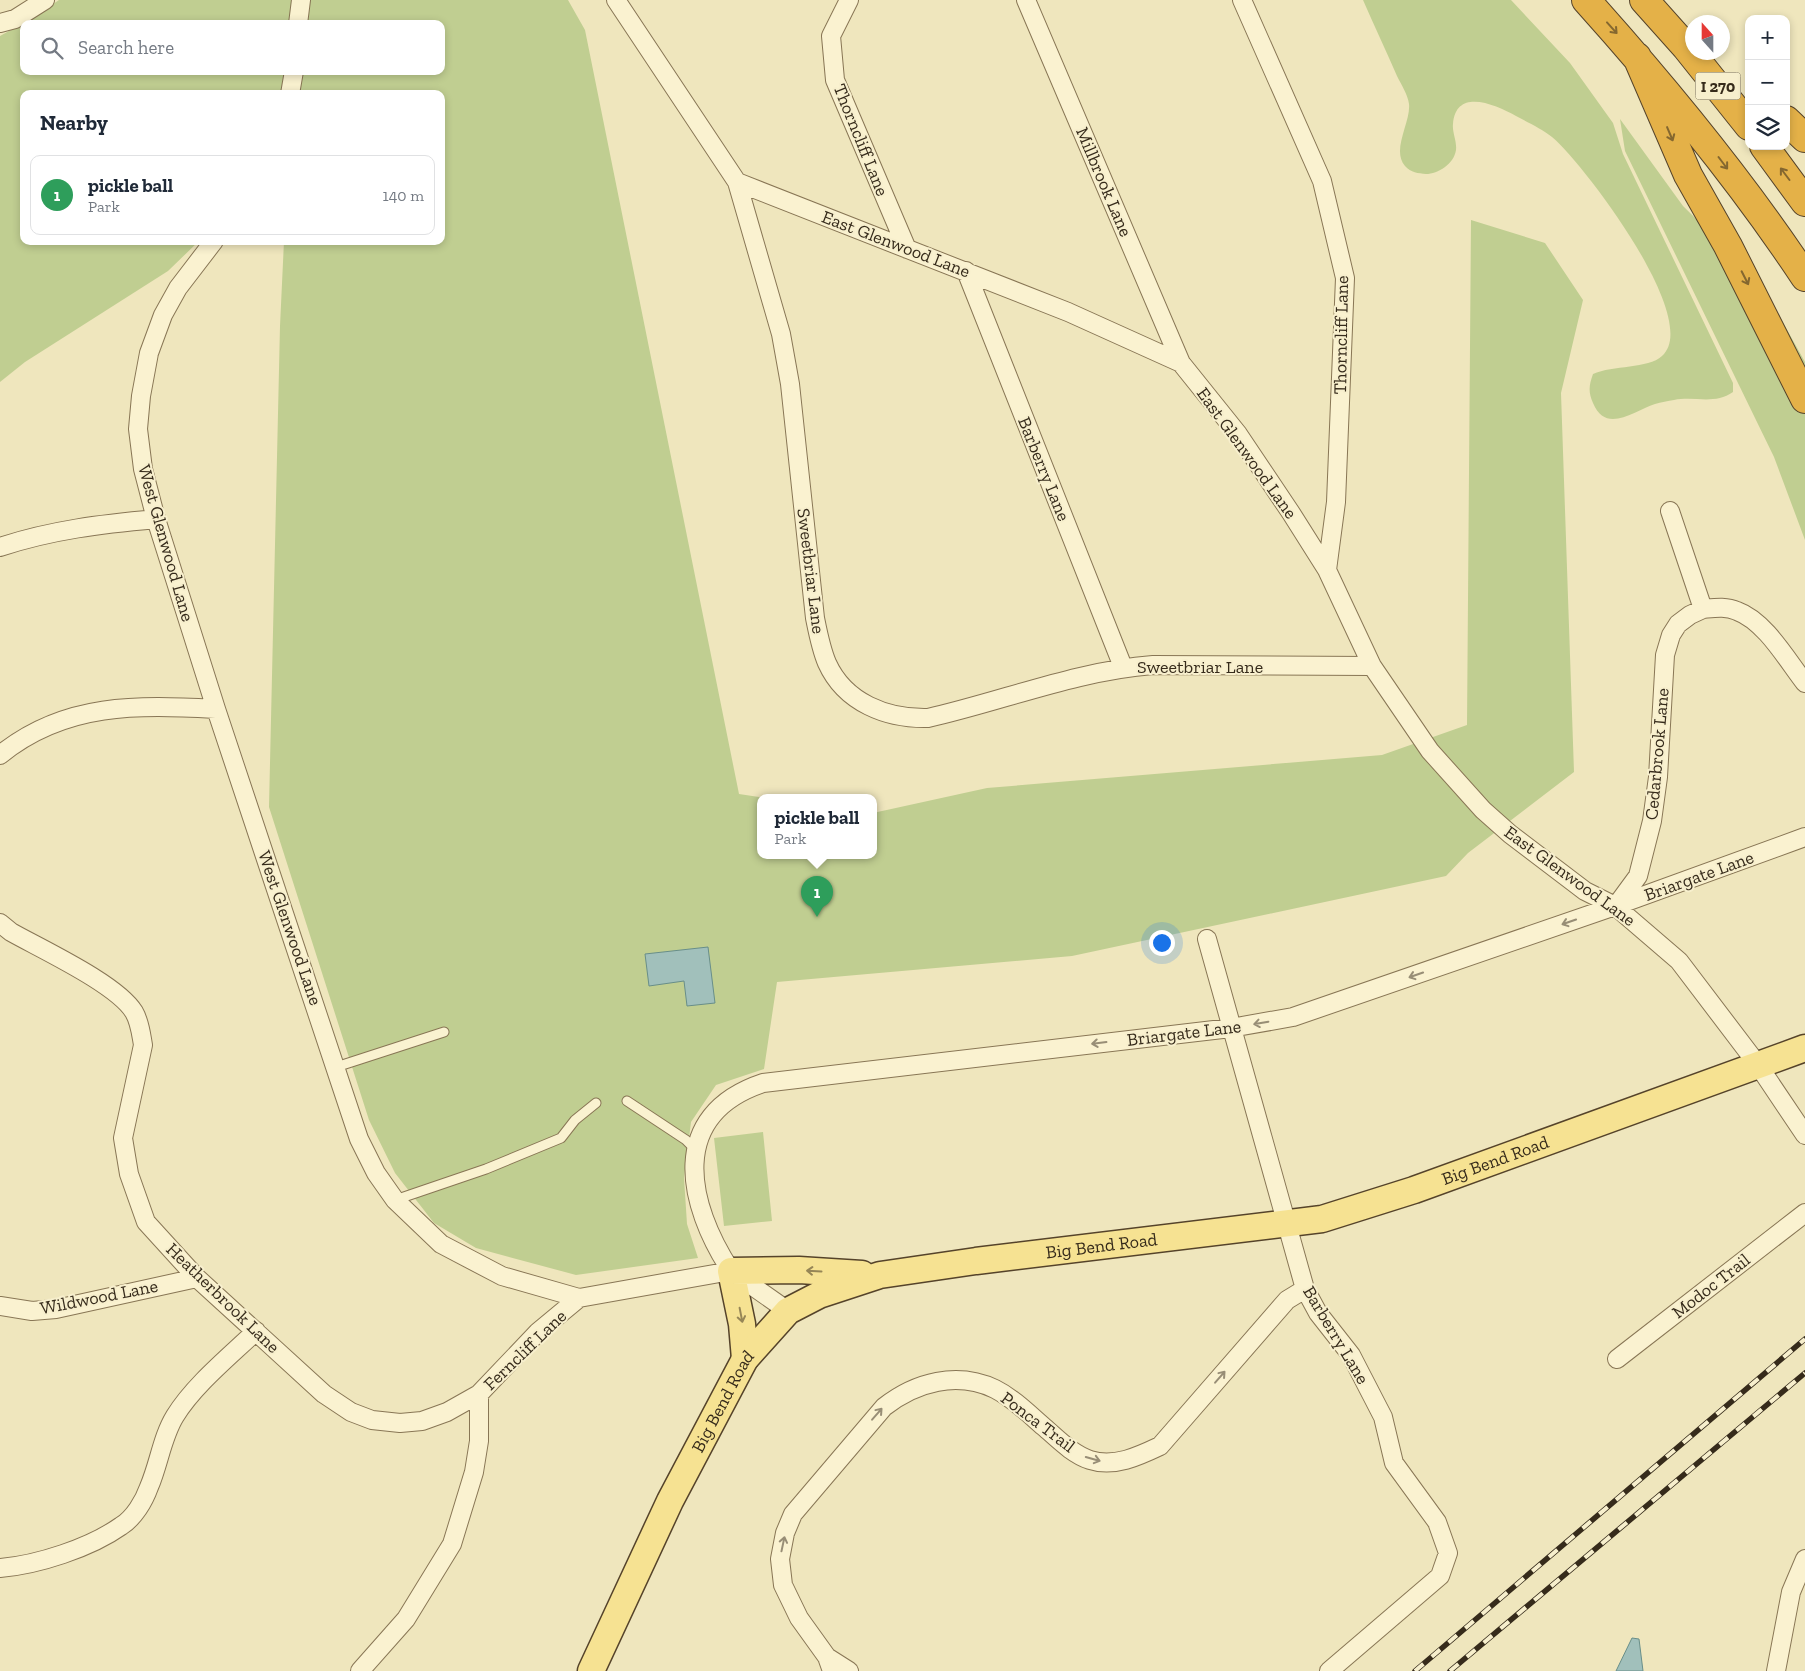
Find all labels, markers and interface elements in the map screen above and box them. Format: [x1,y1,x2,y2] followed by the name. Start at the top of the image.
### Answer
[1685,15,1730,60] north arrow
[1745,15,1790,150] map controls
[1745,15,1790,60] button: +
[20,20,445,75] search box
[1606,22,1618,35] one-way arrow
[38,34,66,62] icon: search
[78,36,174,59] text: Search here
[1745,60,1790,105] button: −
[1696,72,1740,100] road number: I 270
[829,81,893,199] street label: Thorncliff Lane
[1745,105,1790,150] button: layers
[40,110,108,135] text: Nearby
[1071,124,1137,240] street label: Millbrook Lane
[1666,126,1676,141] one-way arrow
[1718,156,1728,170] one-way arrow
[1780,167,1790,181] one-way arrow
[88,174,173,197] text: pickle ball
[54,186,60,205] text: 1
[383,186,424,205] text: 140 m
[88,197,120,216] text: Park
[819,206,973,282] street label: East Glenwood Lane
[1741,270,1750,285] one-way arrow
[1329,275,1353,395] street label: Thorncliff Lane
[1192,383,1302,523] street label: East Glenwood Lane
[1013,414,1075,524] street label: Barberry Lane
[133,462,199,624] street label: West Glenwood Lane
[792,507,830,635] street label: Sweetbriar Lane
[1137,656,1263,678] street label: Sweetbriar Lane
[1640,687,1674,821] street label: Cedarbrook Lane
[757,794,877,859] popup
[774,806,860,829] text: pickle ball
[1500,821,1640,931] street label: East Glenwood Lane
[774,829,806,848] text: Park
[1641,846,1757,906] street label: Briargate Lane
[253,848,327,1008] street label: West Glenwood Lane
[801,876,833,917] pin: 1
[1562,918,1578,927] one-way arrow
[1149,930,1175,956] your location
[1408,971,1424,980] one-way arrow
[1126,1015,1242,1051] street label: Briargate Lane
[1253,1018,1269,1028] one-way arrow
[1092,1038,1108,1048] one-way arrow
[1439,1131,1552,1190] street label: Big Bend Road
[1044,1228,1159,1263] street label: Big Bend Road
[162,1238,284,1358] street label: Heatherbrook Lane
[1668,1249,1755,1323] street label: Modoc Trail
[806,1267,822,1276] one-way arrow
[38,1275,160,1319] street label: Wildwood Lane
[1298,1282,1374,1388] street label: Barberry Lane
[479,1305,571,1395] street label: Ferncliff Lane
[736,1306,746,1322] one-way arrow
[687,1346,759,1456] street label: Big Bend Road
[1214,1370,1226,1383] one-way arrow
[997,1387,1080,1457] street label: Ponca Trail
[872,1408,883,1421] one-way arrow
[1084,1455,1100,1464] one-way arrow
[779,1536,788,1552] one-way arrow

